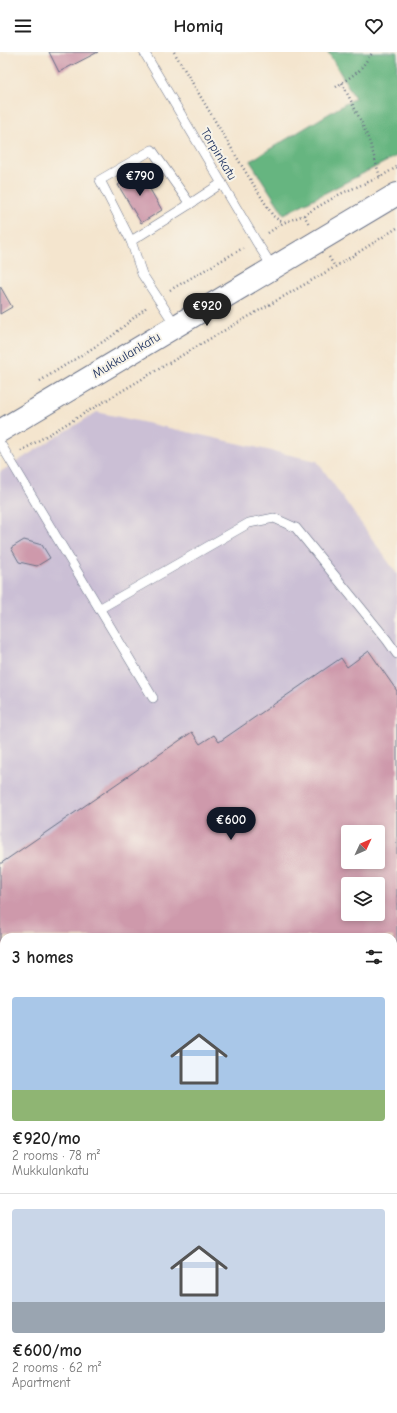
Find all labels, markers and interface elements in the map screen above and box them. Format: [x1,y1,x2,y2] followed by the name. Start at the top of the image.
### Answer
[12,15,34,37] icon: menu
[363,15,385,37] icon: heart
[173,16,224,37] text: Homiq
[198,125,240,183] street label: Torpinkatu
[116,163,164,197] pin: €790
[126,168,154,183] text: €790
[183,293,231,327] pin: €920
[192,298,222,313] text: €920
[89,329,163,381] street label: Mukkulankatu
[207,807,255,841] pin: €600
[216,812,246,827] text: €600
[341,825,385,869] north arrow
[341,825,385,921] map controls
[341,877,385,921] button: layers
[363,946,385,968] icon: filters
[12,948,73,967] text: 3 homes
[163,1023,235,1095] icon: home
[12,1129,81,1148] text: €920/mo
[12,1148,100,1163] text: 2 rooms · 78 m²
[12,1163,89,1178] text: Mukkulankatu
[163,1235,235,1307] icon: home
[12,1341,82,1360] text: €600/mo
[12,1360,101,1375] text: 2 rooms · 62 m²
[12,1375,70,1390] text: Apartment

